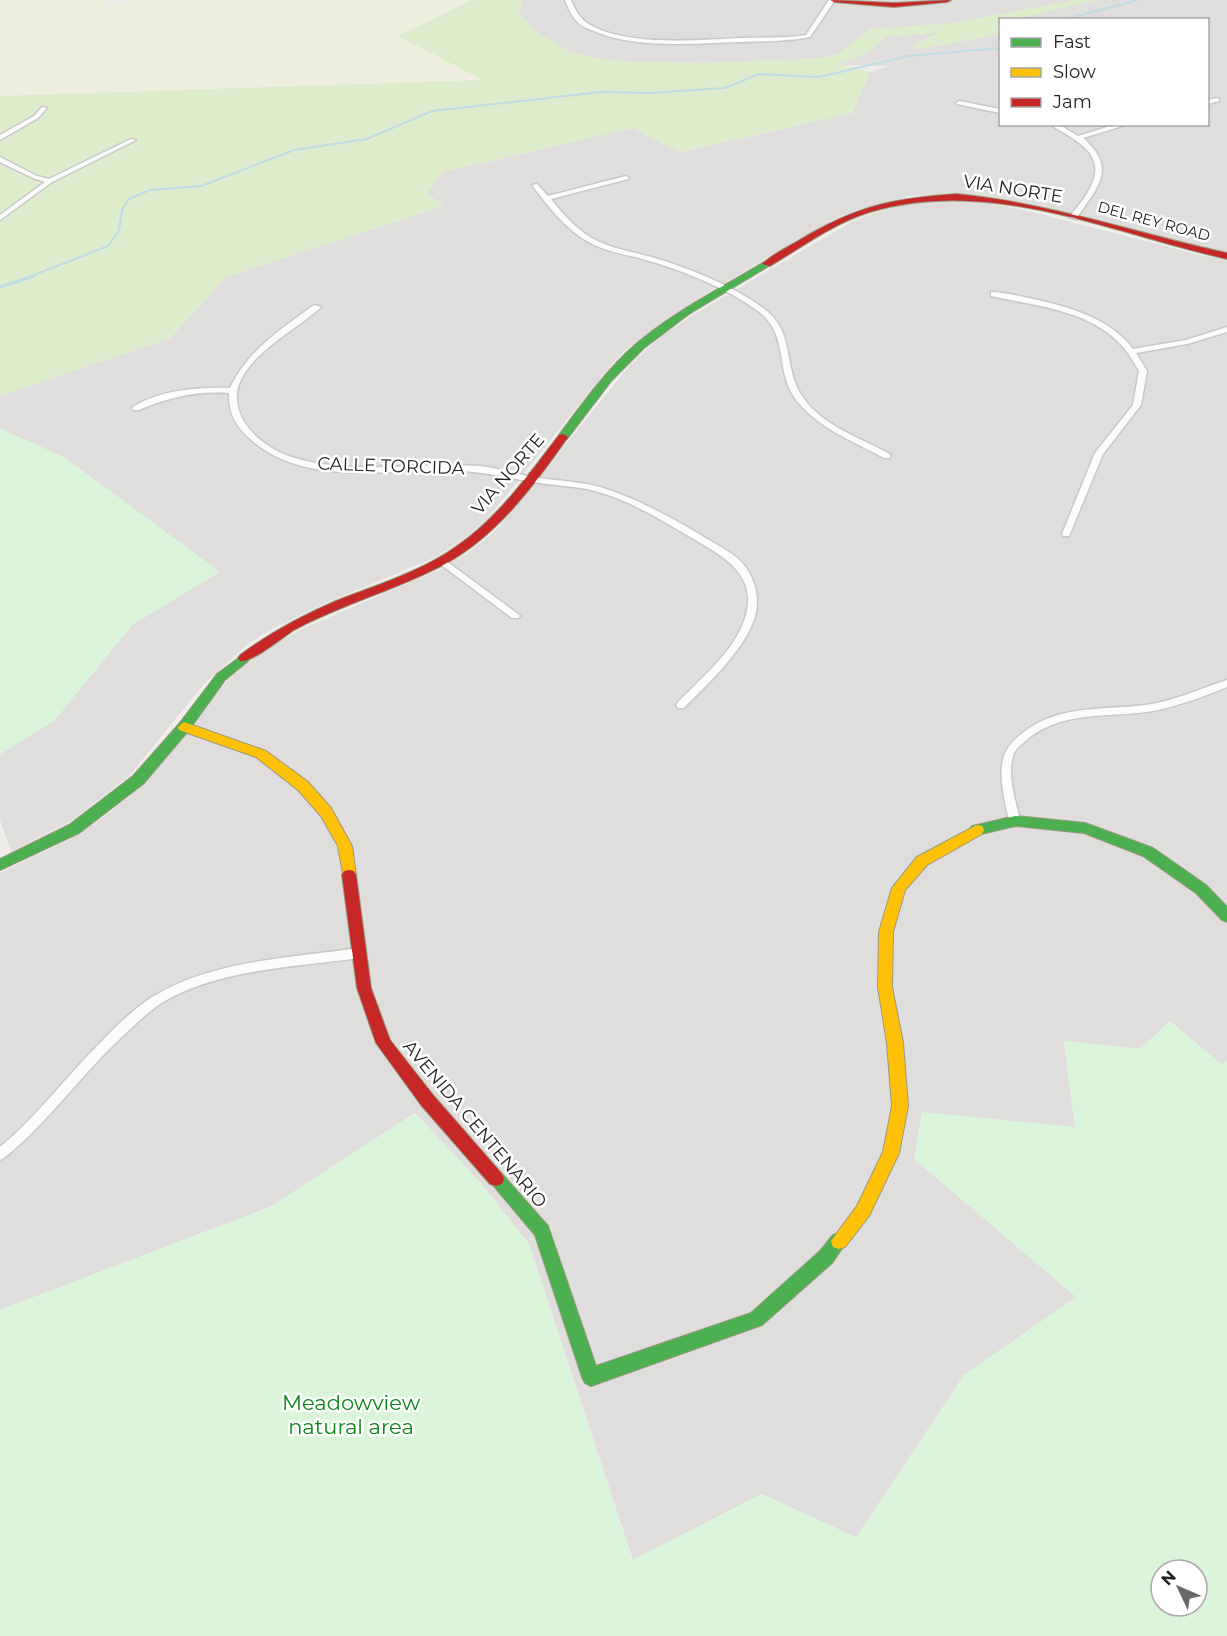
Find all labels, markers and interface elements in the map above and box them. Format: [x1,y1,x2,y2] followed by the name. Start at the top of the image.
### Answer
[999,18,1209,126] legend
[1053,31,1091,53] text: Fast
[1053,61,1096,83] text: Slow
[1052,91,1092,113] text: Jam
[962,170,1064,208] street label: VIA NORTE
[1096,197,1212,245] street label: DEL REY ROAD
[467,429,549,519] street label: VIA NORTE
[317,452,465,480] street label: CALLE TORCIDA
[398,1036,552,1212] street label: AVENIDA CENTENARIO
[282,1390,421,1439] park label: Meadowview natural area
[1149,1558,1209,1618] north arrow
[1157,1567,1180,1589] text: N

